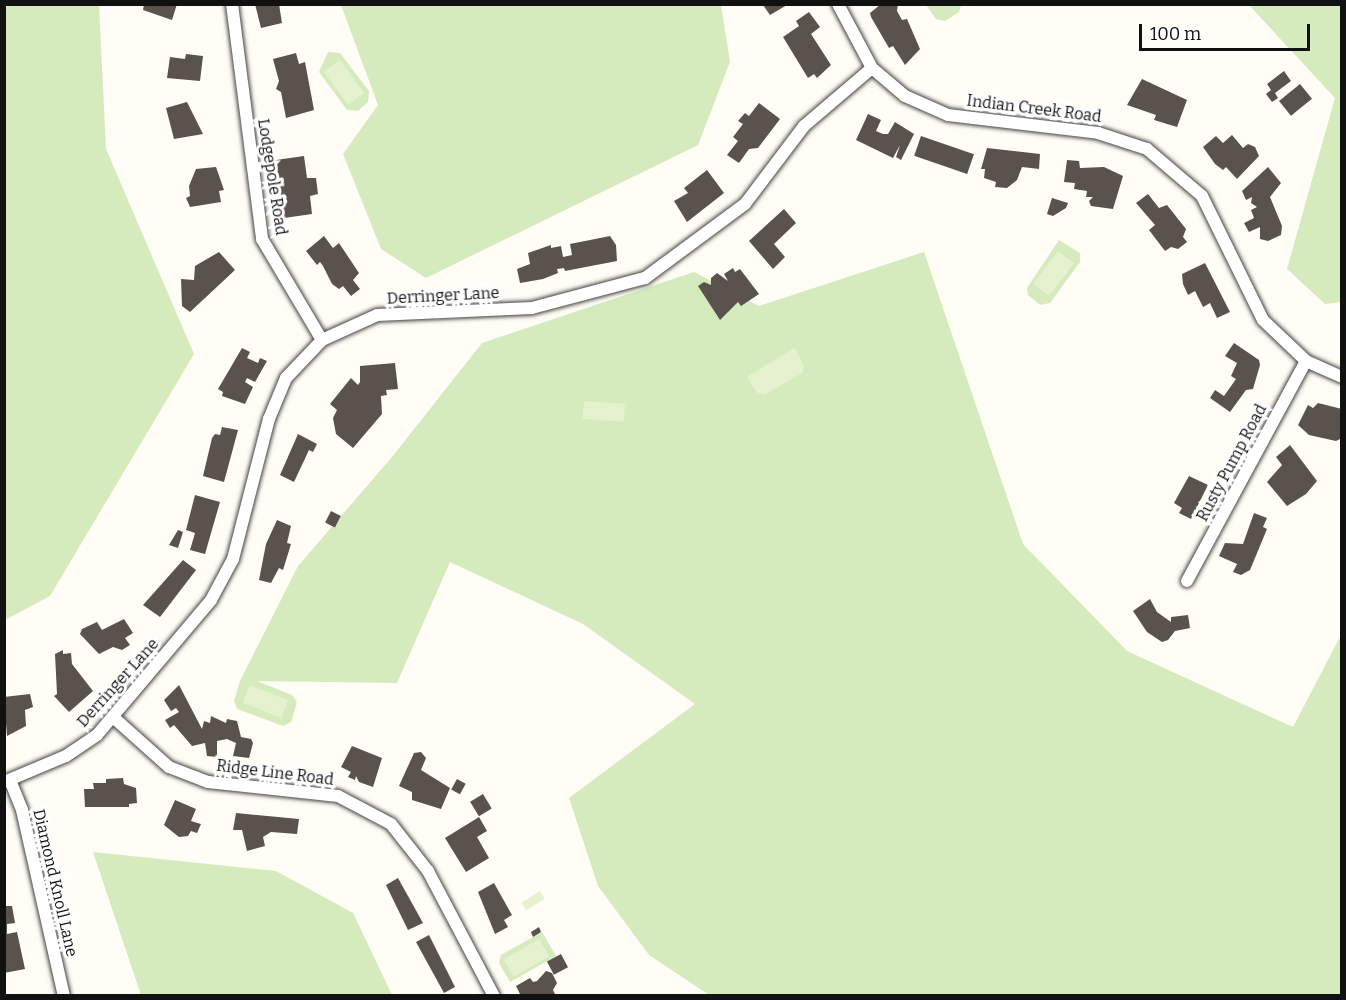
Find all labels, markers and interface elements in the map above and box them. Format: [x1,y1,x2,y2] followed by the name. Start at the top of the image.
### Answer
[1142,12,1313,50] scale bar
[1150,23,1201,45] text: 100 m
[965,91,1103,127] street label: Indian Creek Road
[253,117,291,237] street label: Lodgepole Road
[386,283,500,309] street label: Derringer Lane
[1193,401,1271,525] street label: Rusty Pump Road
[73,635,163,731] street label: Derringer Lane
[215,756,335,790] street label: Ridge Line Road
[29,807,81,959] street label: Diamond Knoll Lane

